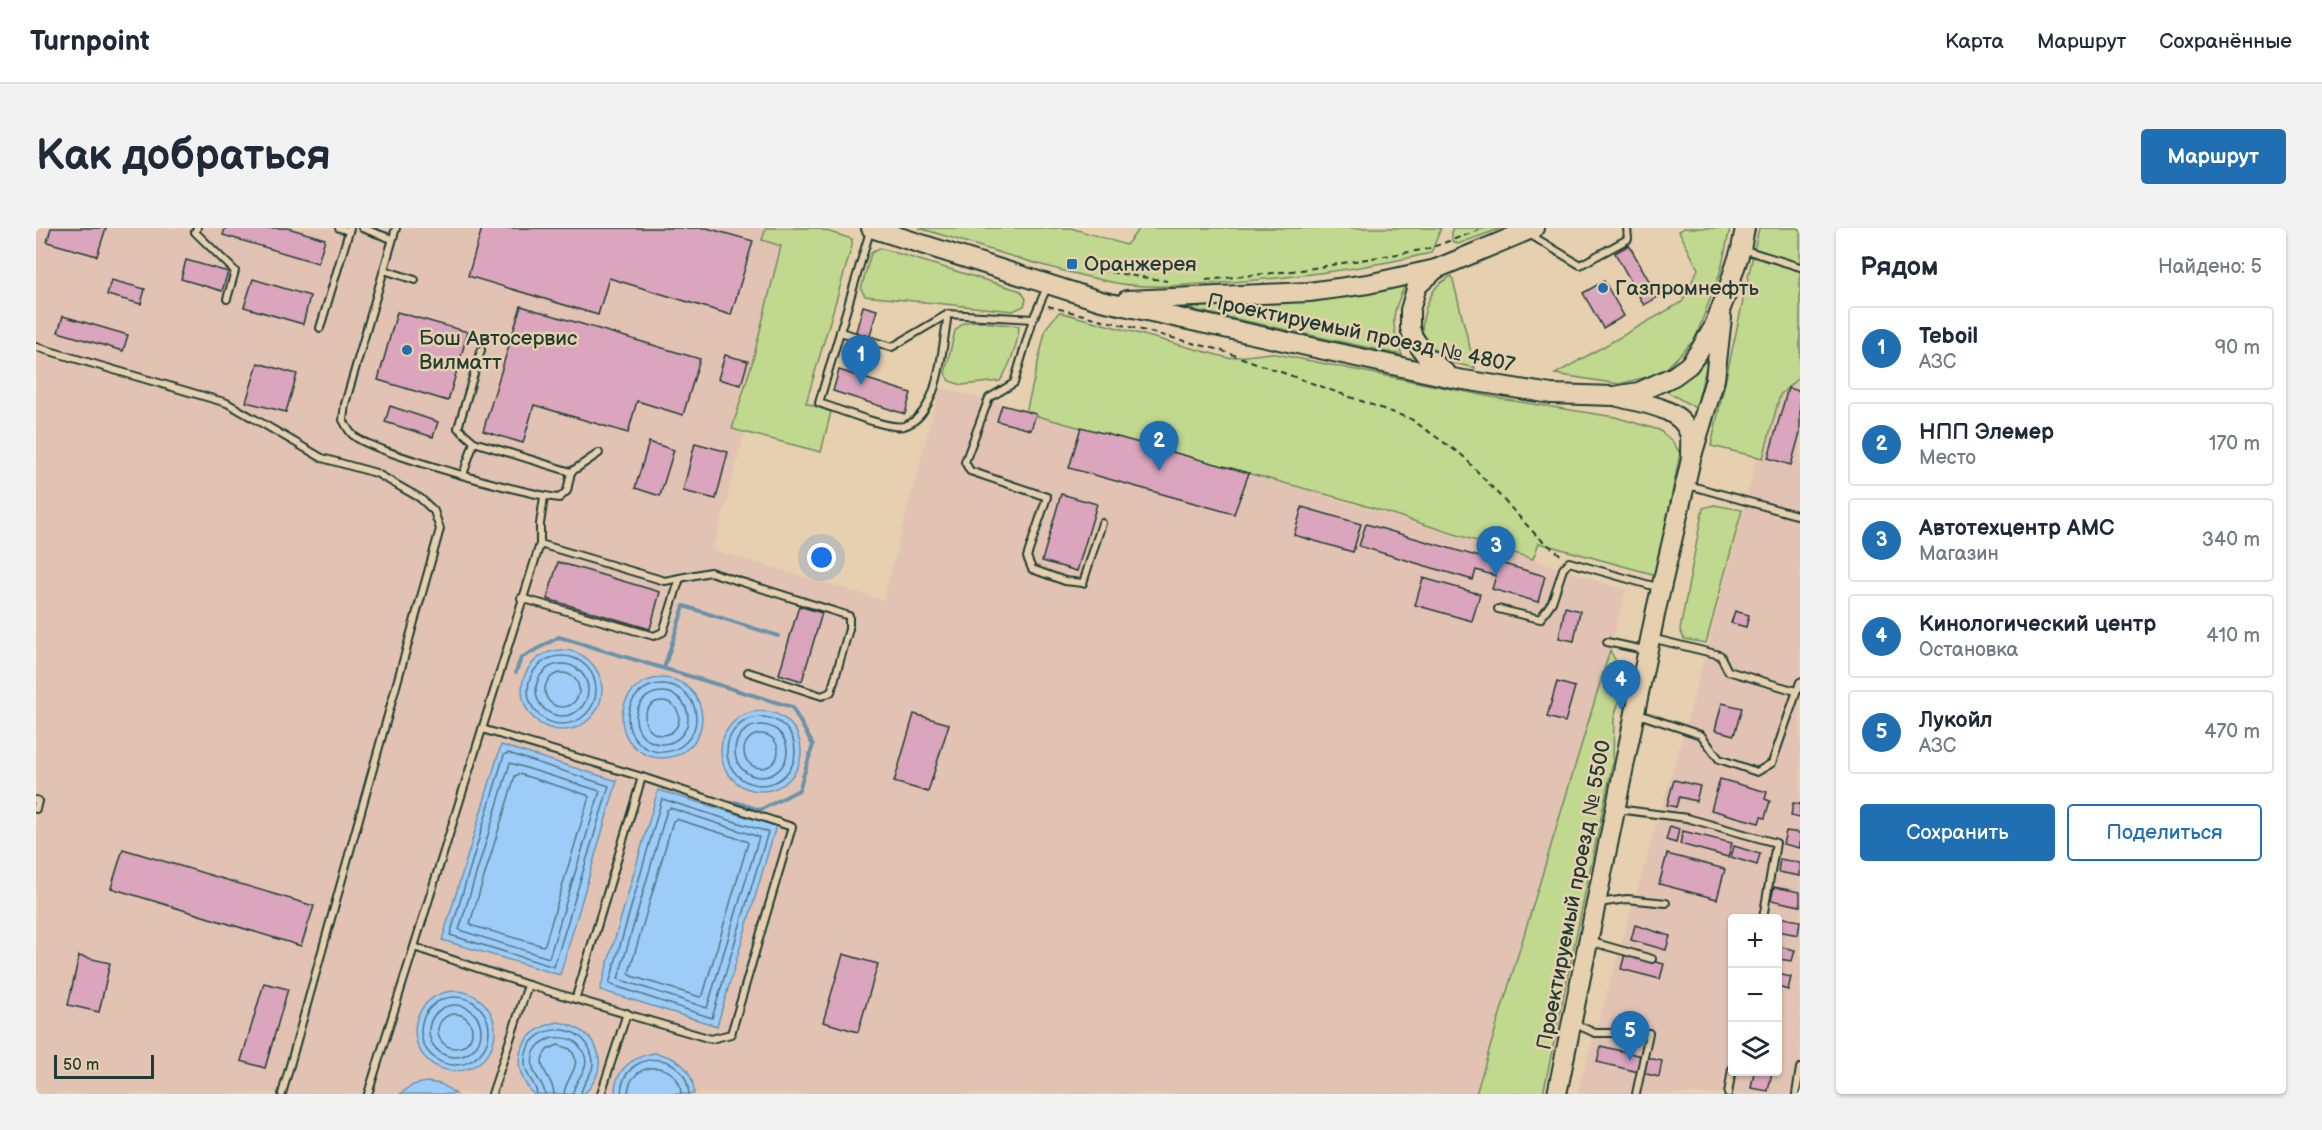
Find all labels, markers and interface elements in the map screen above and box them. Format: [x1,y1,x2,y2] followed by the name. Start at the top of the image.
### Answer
[30,25,150,58] text: Turnpoint
[1945,29,2004,54] text: Карта
[2037,29,2126,54] text: Маршрут
[2159,29,2292,54] text: Сохранённые
[2141,129,2286,184] button: Маршрут
[36,131,331,182] text: Как добраться
[1084,252,1197,277] place label: Оранжерея
[1860,252,1938,283] text: Рядом
[2158,255,2262,279] text: Найдено: 5
[1065,257,1079,271] marker: Оранжерея
[1615,276,1759,301] place label: Газпромнефть
[1596,281,1610,295] marker: Газпромнефть
[1205,288,1518,378] street label: Проектируемый проезд № 4807
[1919,323,1978,350] text: Teboil
[419,326,577,375] place label: Бош Автосервис Вилматт
[842,336,880,385] pin: 1
[1877,336,1886,360] text: 1
[2215,336,2260,360] text: 90 m
[400,343,414,357] marker: Бош Автосервис Вилматт
[1919,350,1956,374] text: АЗС
[1919,419,2054,446] text: НПП Элемер
[1140,422,1178,471] pin: 2
[1876,432,1887,456] text: 2
[2209,432,2260,456] text: 170 m
[1919,446,1976,470] text: Место
[1919,515,2114,542] text: Автотехцентр АМС
[1476,526,1516,576] pin: 3
[1876,528,1887,552] text: 3
[2202,528,2260,552] text: 340 m
[1919,542,1999,566] text: Магазин
[807,543,836,572] your location
[1919,611,2156,638] text: Кинологический центр
[1876,624,1887,648] text: 4
[2206,624,2260,648] text: 410 m
[1919,638,2018,662] text: Остановка
[1602,660,1640,710] pin: 4
[1919,707,1993,734] text: Лукойл
[1876,720,1887,744] text: 5
[2204,720,2260,744] text: 470 m
[1919,734,1956,758] text: АЗС
[1532,738,1616,1052] street label: Проектируемый проезд № 5500
[1860,804,2055,861] button: Сохранить
[2067,804,2262,861] button: Поделиться
[1728,914,1782,1076] map controls
[1728,914,1782,968] button: +
[1728,968,1782,1022] button: −
[1610,1012,1650,1061] pin: 5
[1728,1022,1782,1076] button: layers
[54,1052,154,1080] scale bar
[63,1056,99,1075] text: 50 m

